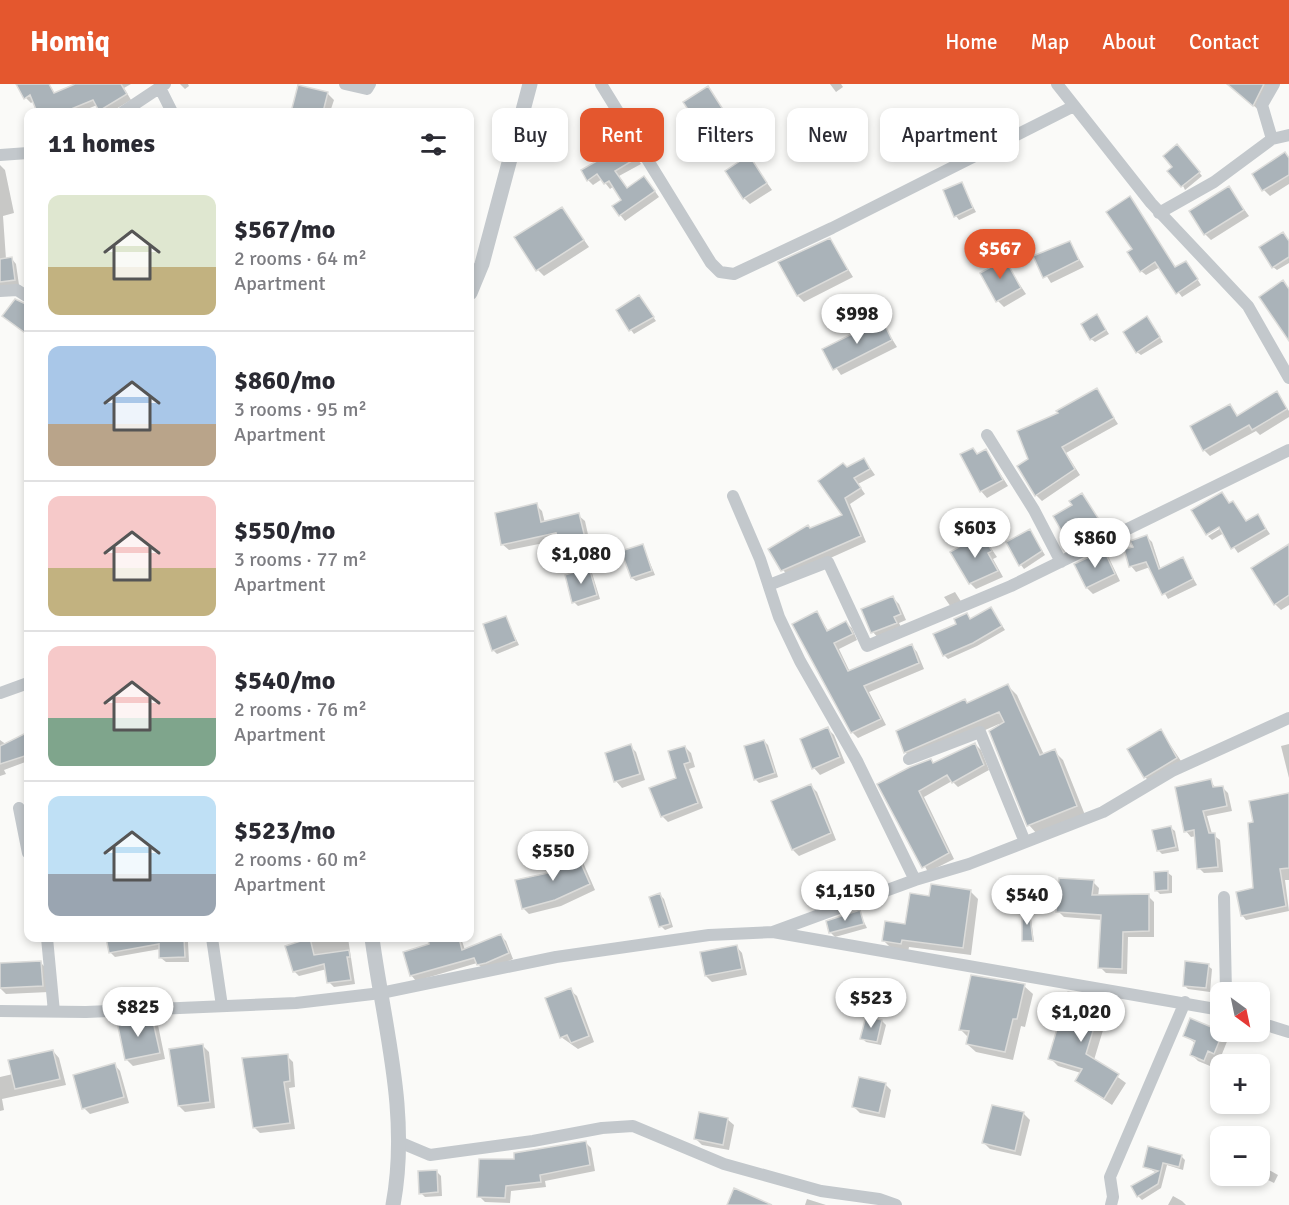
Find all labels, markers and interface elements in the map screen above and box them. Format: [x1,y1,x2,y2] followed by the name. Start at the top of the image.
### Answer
[30,25,110,59] text: Homiq
[945,29,998,55] text: Home
[1031,29,1069,55] text: Map
[1102,29,1156,55] text: About
[1189,29,1259,55] text: Contact
[492,108,568,162] chip: Buy
[580,108,664,162] chip: Rent
[676,108,775,162] chip: Filters
[787,108,868,162] chip: New
[880,108,1019,162] chip: Apartment
[48,128,155,160] text: 11 homes
[417,128,450,161] icon: filters
[234,214,335,246] text: $567/mo
[96,219,168,291] icon: home
[964,229,1036,280] pin: $567
[978,236,1022,261] text: $567
[234,246,367,271] text: 2 rooms · 64 m²
[234,271,326,296] text: Apartment
[821,294,893,345] pin: $998
[835,301,879,326] text: $998
[234,365,335,397] text: $860/mo
[96,370,168,442] icon: home
[234,397,367,422] text: 3 rooms · 95 m²
[234,422,326,447] text: Apartment
[939,508,1011,559] pin: $603
[234,515,335,547] text: $550/mo
[953,515,997,540] text: $603
[1059,518,1131,569] pin: $860
[96,520,168,592] icon: home
[1073,525,1117,550] text: $860
[532,534,630,585] pin: $1,080
[551,541,611,566] text: $1,080
[234,547,367,572] text: 3 rooms · 77 m²
[234,572,326,597] text: Apartment
[234,665,335,697] text: $540/mo
[96,670,168,742] icon: home
[234,697,367,722] text: 2 rooms · 76 m²
[234,722,326,747] text: Apartment
[234,815,335,847] text: $523/mo
[96,820,168,892] icon: home
[517,831,589,882] pin: $550
[531,838,575,863] text: $550
[234,847,367,872] text: 2 rooms · 60 m²
[796,871,894,922] pin: $1,150
[234,872,326,897] text: Apartment
[991,875,1063,926] pin: $540
[815,878,875,903] text: $1,150
[1005,882,1049,907] text: $540
[835,978,907,1029] pin: $523
[1210,982,1270,1042] north arrow
[1210,982,1270,1186] map controls
[849,985,893,1010] text: $523
[102,987,174,1038] pin: $825
[1032,992,1130,1043] pin: $1,020
[116,994,160,1019] text: $825
[1051,999,1111,1024] text: $1,020
[1210,1054,1270,1114] button: +
[1210,1126,1270,1186] button: −

